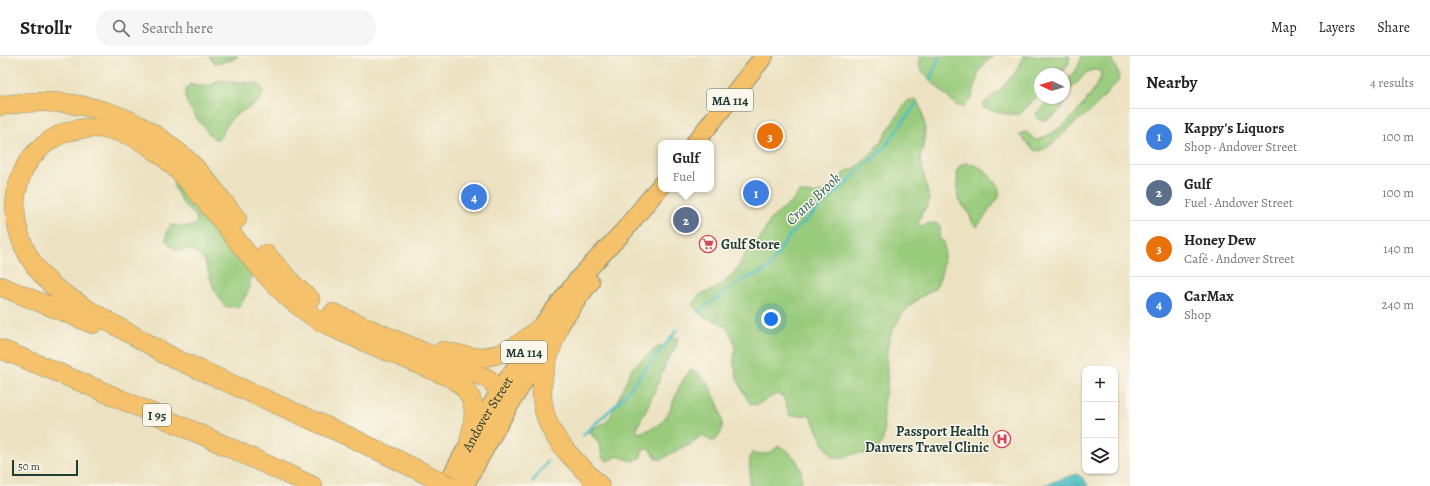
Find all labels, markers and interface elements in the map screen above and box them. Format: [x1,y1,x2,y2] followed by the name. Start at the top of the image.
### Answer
[96,10,376,46] search box
[20,15,72,41] text: Strollr
[110,17,132,39] icon: search
[142,18,213,38] text: Search here
[1271,18,1297,37] text: Map
[1319,18,1355,37] text: Layers
[1377,18,1410,37] text: Share
[1034,68,1070,104] north arrow
[1146,71,1197,94] text: Nearby
[1370,74,1414,91] text: 4 results
[707,89,753,111] road number: MA 114
[1184,118,1284,138] text: Kappy's Liquors
[757,121,783,151] pin: 3
[1157,128,1161,145] text: 1
[1382,128,1414,145] text: 100 m
[1184,138,1297,155] text: Shop · Andover Street
[658,140,714,192] popup
[673,148,699,168] text: Gulf
[673,168,695,185] text: Fuel
[781,168,845,230] water label: Crane Brook
[1184,174,1211,194] text: Gulf
[743,178,769,208] pin: 1
[461,182,487,212] pin: 4
[1156,184,1162,201] text: 2
[1382,184,1414,201] text: 100 m
[1184,194,1293,211] text: Fuel · Andover Street
[673,205,699,235] pin: 2
[1184,230,1256,250] text: Honey Dew
[698,234,718,254] supermarket icon: Gulf Store
[721,235,781,254] place label: Gulf Store
[1156,240,1162,257] text: 3
[1383,240,1414,257] text: 140 m
[1184,250,1294,267] text: Café · Andover Street
[1184,286,1234,306] text: CarMax
[1156,296,1162,313] text: 4
[1382,296,1414,313] text: 240 m
[1184,306,1211,323] text: Shop
[761,309,781,329] your location
[501,341,547,363] road number: MA 114
[1082,366,1118,474] map controls
[1082,366,1118,402] button: +
[457,373,518,456] street label: Andover Street
[1082,402,1118,438] button: −
[143,404,171,426] road number: I 95
[865,422,989,457] place label: Passport Health Danvers Travel Clinic
[992,429,1012,449] hospital icon: Passport Health Danvers Travel Clinic
[1082,438,1118,474] button: layers
[12,458,78,477] scale bar
[18,459,40,474] text: 50 m

